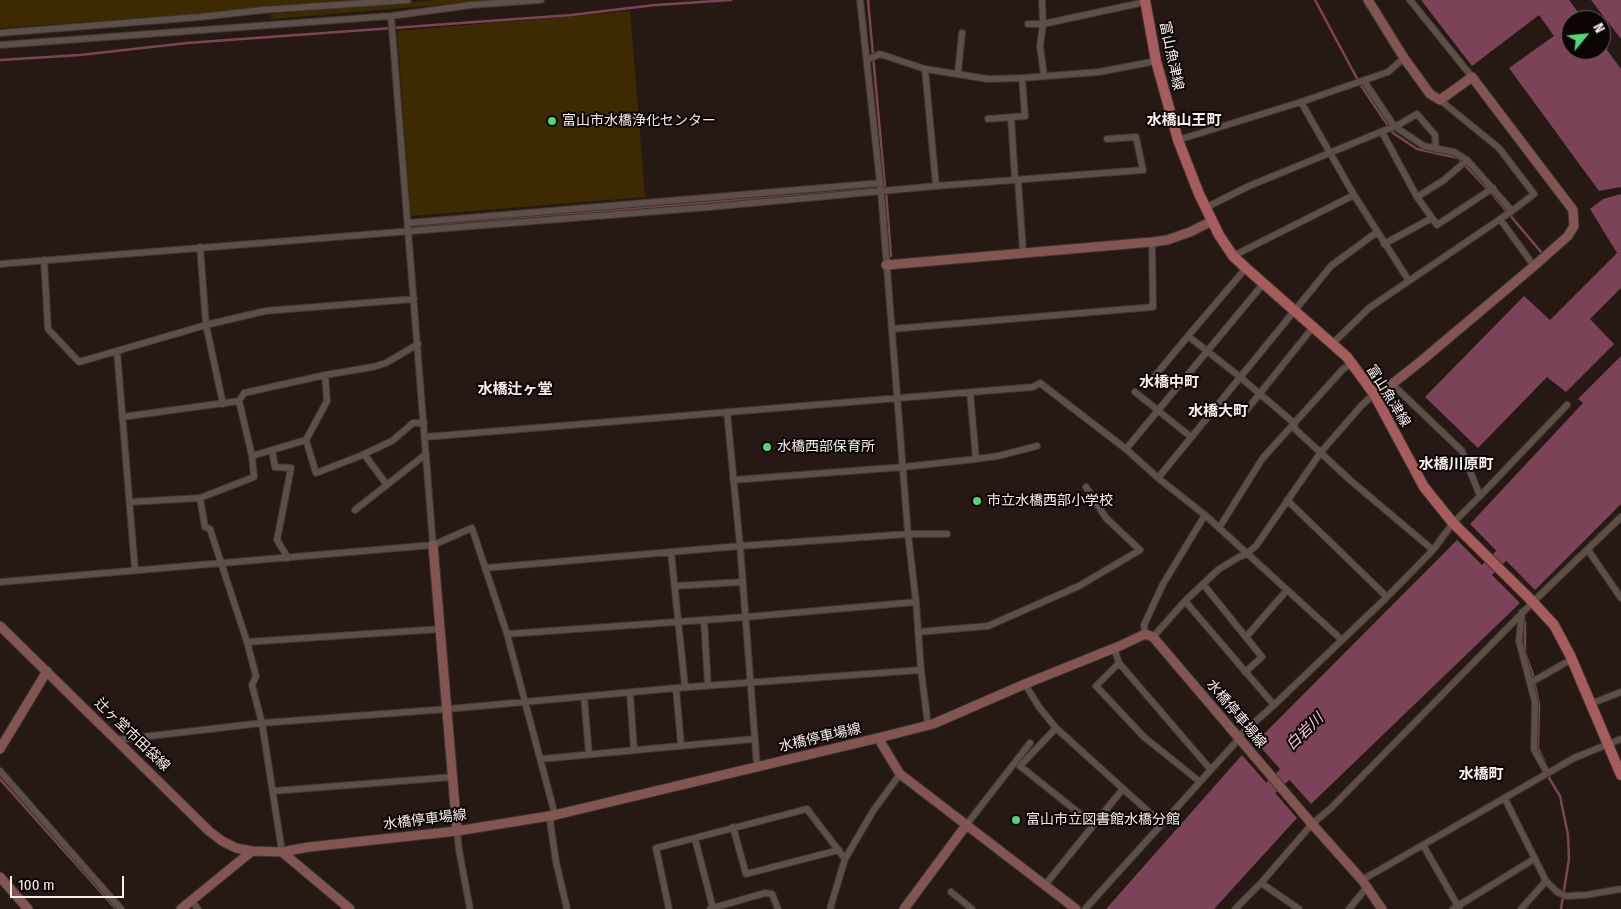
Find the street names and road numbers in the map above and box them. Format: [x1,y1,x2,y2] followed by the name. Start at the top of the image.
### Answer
[1156,20,1186,92] street label: 富山魚津線
[1362,362,1414,430] street label: 富山魚津線
[1203,676,1269,752] street label: 水橋停車場線
[91,695,173,775] street label: 辻ヶ堂市田袋線
[777,720,863,756] street label: 水橋停車場線
[382,807,468,833] street label: 水橋停車場線

